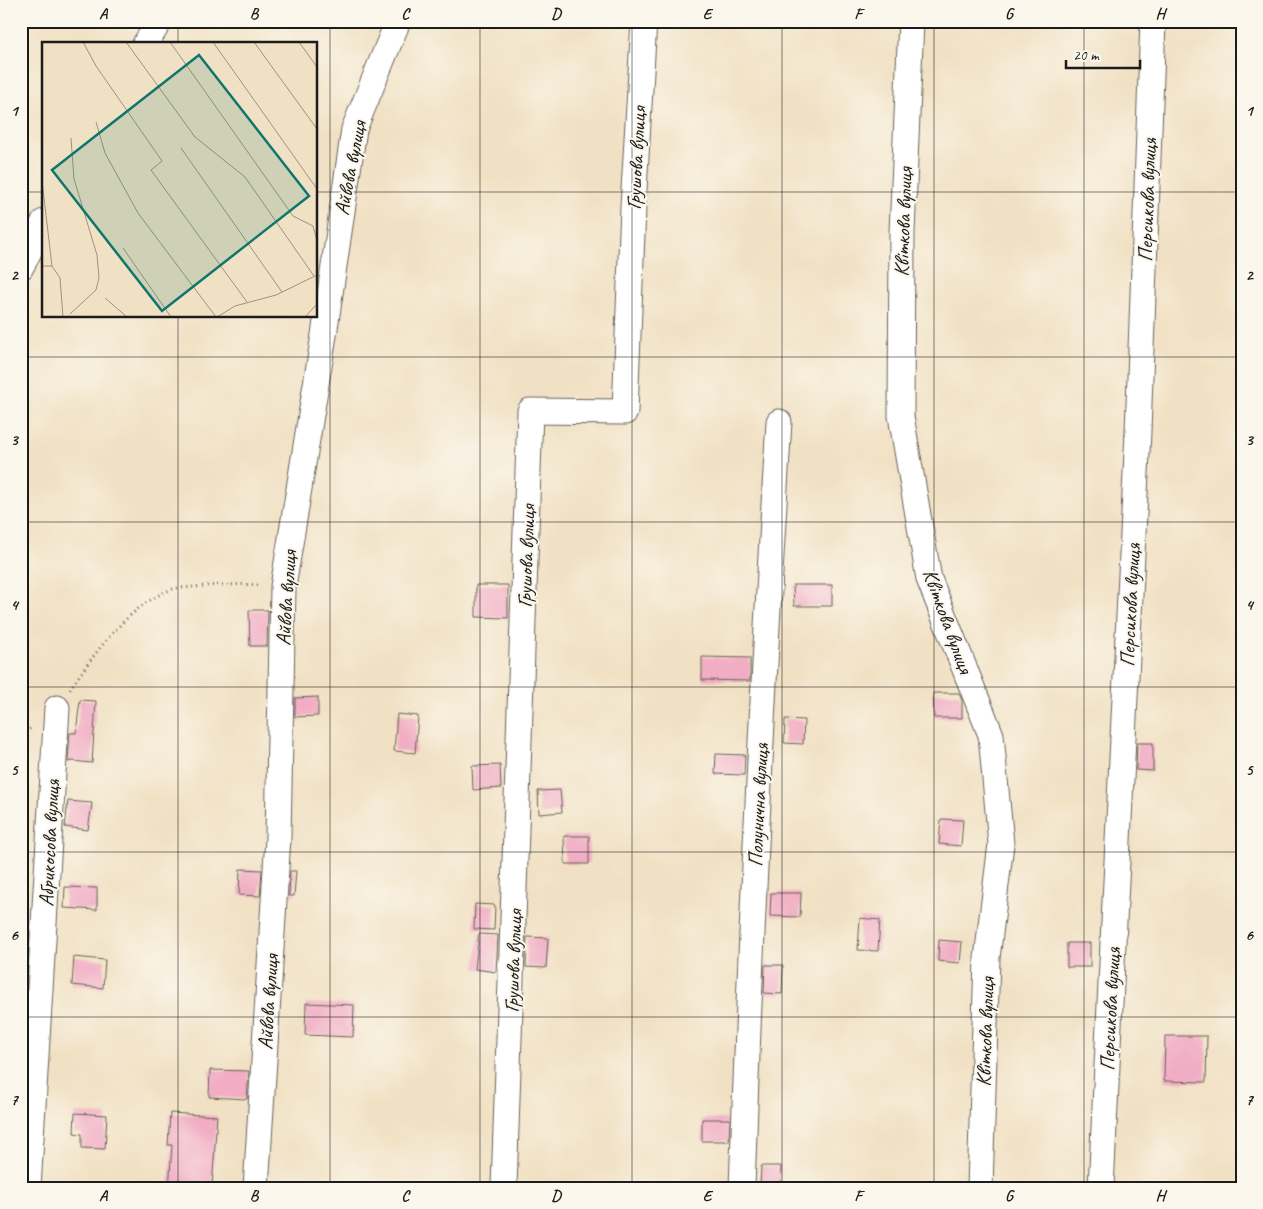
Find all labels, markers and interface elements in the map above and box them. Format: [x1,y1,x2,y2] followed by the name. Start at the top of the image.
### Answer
[99,4,109,24] text: A
[250,4,260,24] text: B
[401,4,411,24] text: C
[551,4,562,24] text: D
[703,4,714,24] text: E
[854,4,865,24] text: F
[1005,4,1015,24] text: G
[1155,4,1167,24] text: H
[1066,38,1139,70] scale bar
[42,42,318,318] inset map
[1073,46,1100,65] text: 20 m
[10,101,19,121] text: 1
[1245,101,1254,121] text: 1
[620,104,652,210] street label: Грушова вулиця
[328,117,372,217] street label: Айвова вулиця
[1132,136,1162,262] street label: Персикова вулиця
[888,165,918,277] street label: Квіткова вулиця
[10,265,19,285] text: 2
[1245,265,1254,285] text: 2
[10,430,19,450] text: 3
[1245,430,1254,450] text: 3
[511,502,541,608] street label: Грушова вулиця
[1114,541,1146,667] street label: Персикова вулиця
[270,548,302,646] street label: Айвова вулиця
[917,565,979,678] street label: Квіткова вулиця
[10,595,19,615] text: 4
[1245,595,1254,615] text: 4
[742,741,774,867] street label: Полунична вулиця
[11,760,20,780] text: 5
[1246,760,1255,780] text: 5
[33,778,65,907] street label: Абрикосова вулиця
[498,907,528,1013] street label: Грушова вулиця
[10,925,19,945] text: 6
[1245,925,1254,945] text: 6
[1094,945,1126,1071] street label: Персикова вулиця
[252,952,284,1050] street label: Айвова вулиця
[970,975,1000,1087] street label: Квіткова вулиця
[10,1090,19,1110] text: 7
[1245,1090,1254,1110] text: 7
[99,1186,109,1206] text: A
[250,1186,260,1206] text: B
[401,1186,411,1206] text: C
[551,1186,562,1206] text: D
[703,1186,714,1206] text: E
[854,1186,865,1206] text: F
[1005,1186,1015,1206] text: G
[1155,1186,1167,1206] text: H

